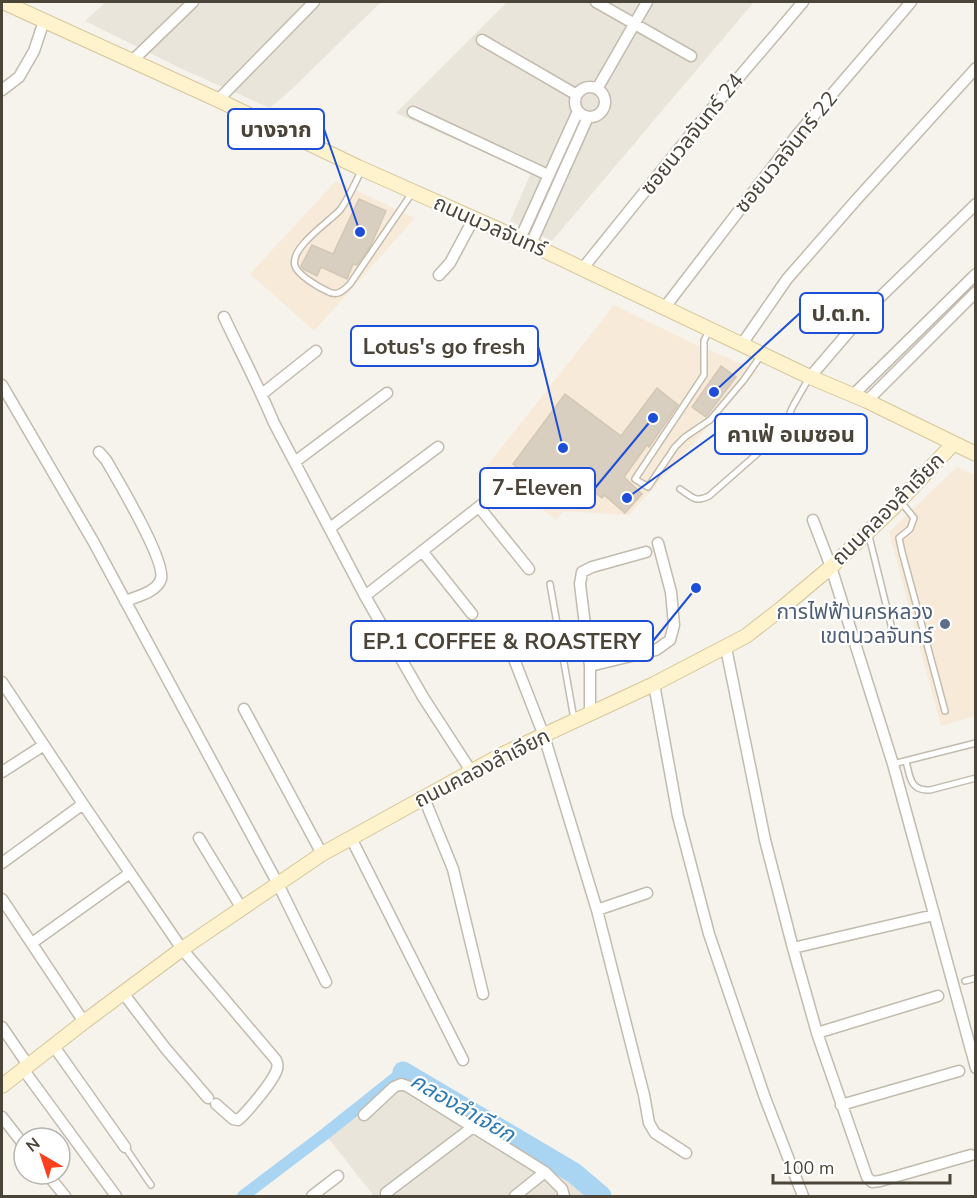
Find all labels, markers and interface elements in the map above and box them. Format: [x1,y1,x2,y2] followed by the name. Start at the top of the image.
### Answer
[634,67,750,201] street label: ซอยนวลจันทร์ 24
[728,85,844,219] street label: ซอยนวลจันทร์ 22
[228,109,324,149] callout: บางจาก
[240,115,312,145] text: บางจาก
[429,189,552,264] street label: ถนนนวลจันทร์
[800,293,883,333] callout: ป.ต.ท.
[812,299,870,329] text: ป.ต.ท.
[351,326,538,366] callout: Lotus's go fresh
[363,332,525,362] text: Lotus's go fresh
[715,414,867,454] callout: คาเฟ่ อเมซอน
[727,420,855,450] text: คาเฟ่ อเมซอน
[825,446,951,572] street label: ถนนคลองลำเจียก
[480,468,595,508] callout: 7-Eleven
[492,473,582,503] text: 7-Eleven
[777,598,934,650] place label: การไฟฟ้านครหลวง เขตนวลจันทร์
[938,617,952,631] marker: การไฟฟ้านครหลวง เขตนวลจันทร์
[351,621,653,661] callout: EP.1 COFFEE & ROASTERY
[363,627,643,657] text: EP.1 COFFEE & ROASTERY
[409,722,555,814] street label: ถนนคลองลำเจียก
[405,1066,521,1150] water label: คลองลำเจียก
[12,1126,72,1186] north arrow
[22,1133,45,1157] text: N
[773,1147,950,1185] scale bar
[782,1156,834,1180] text: 100 m

